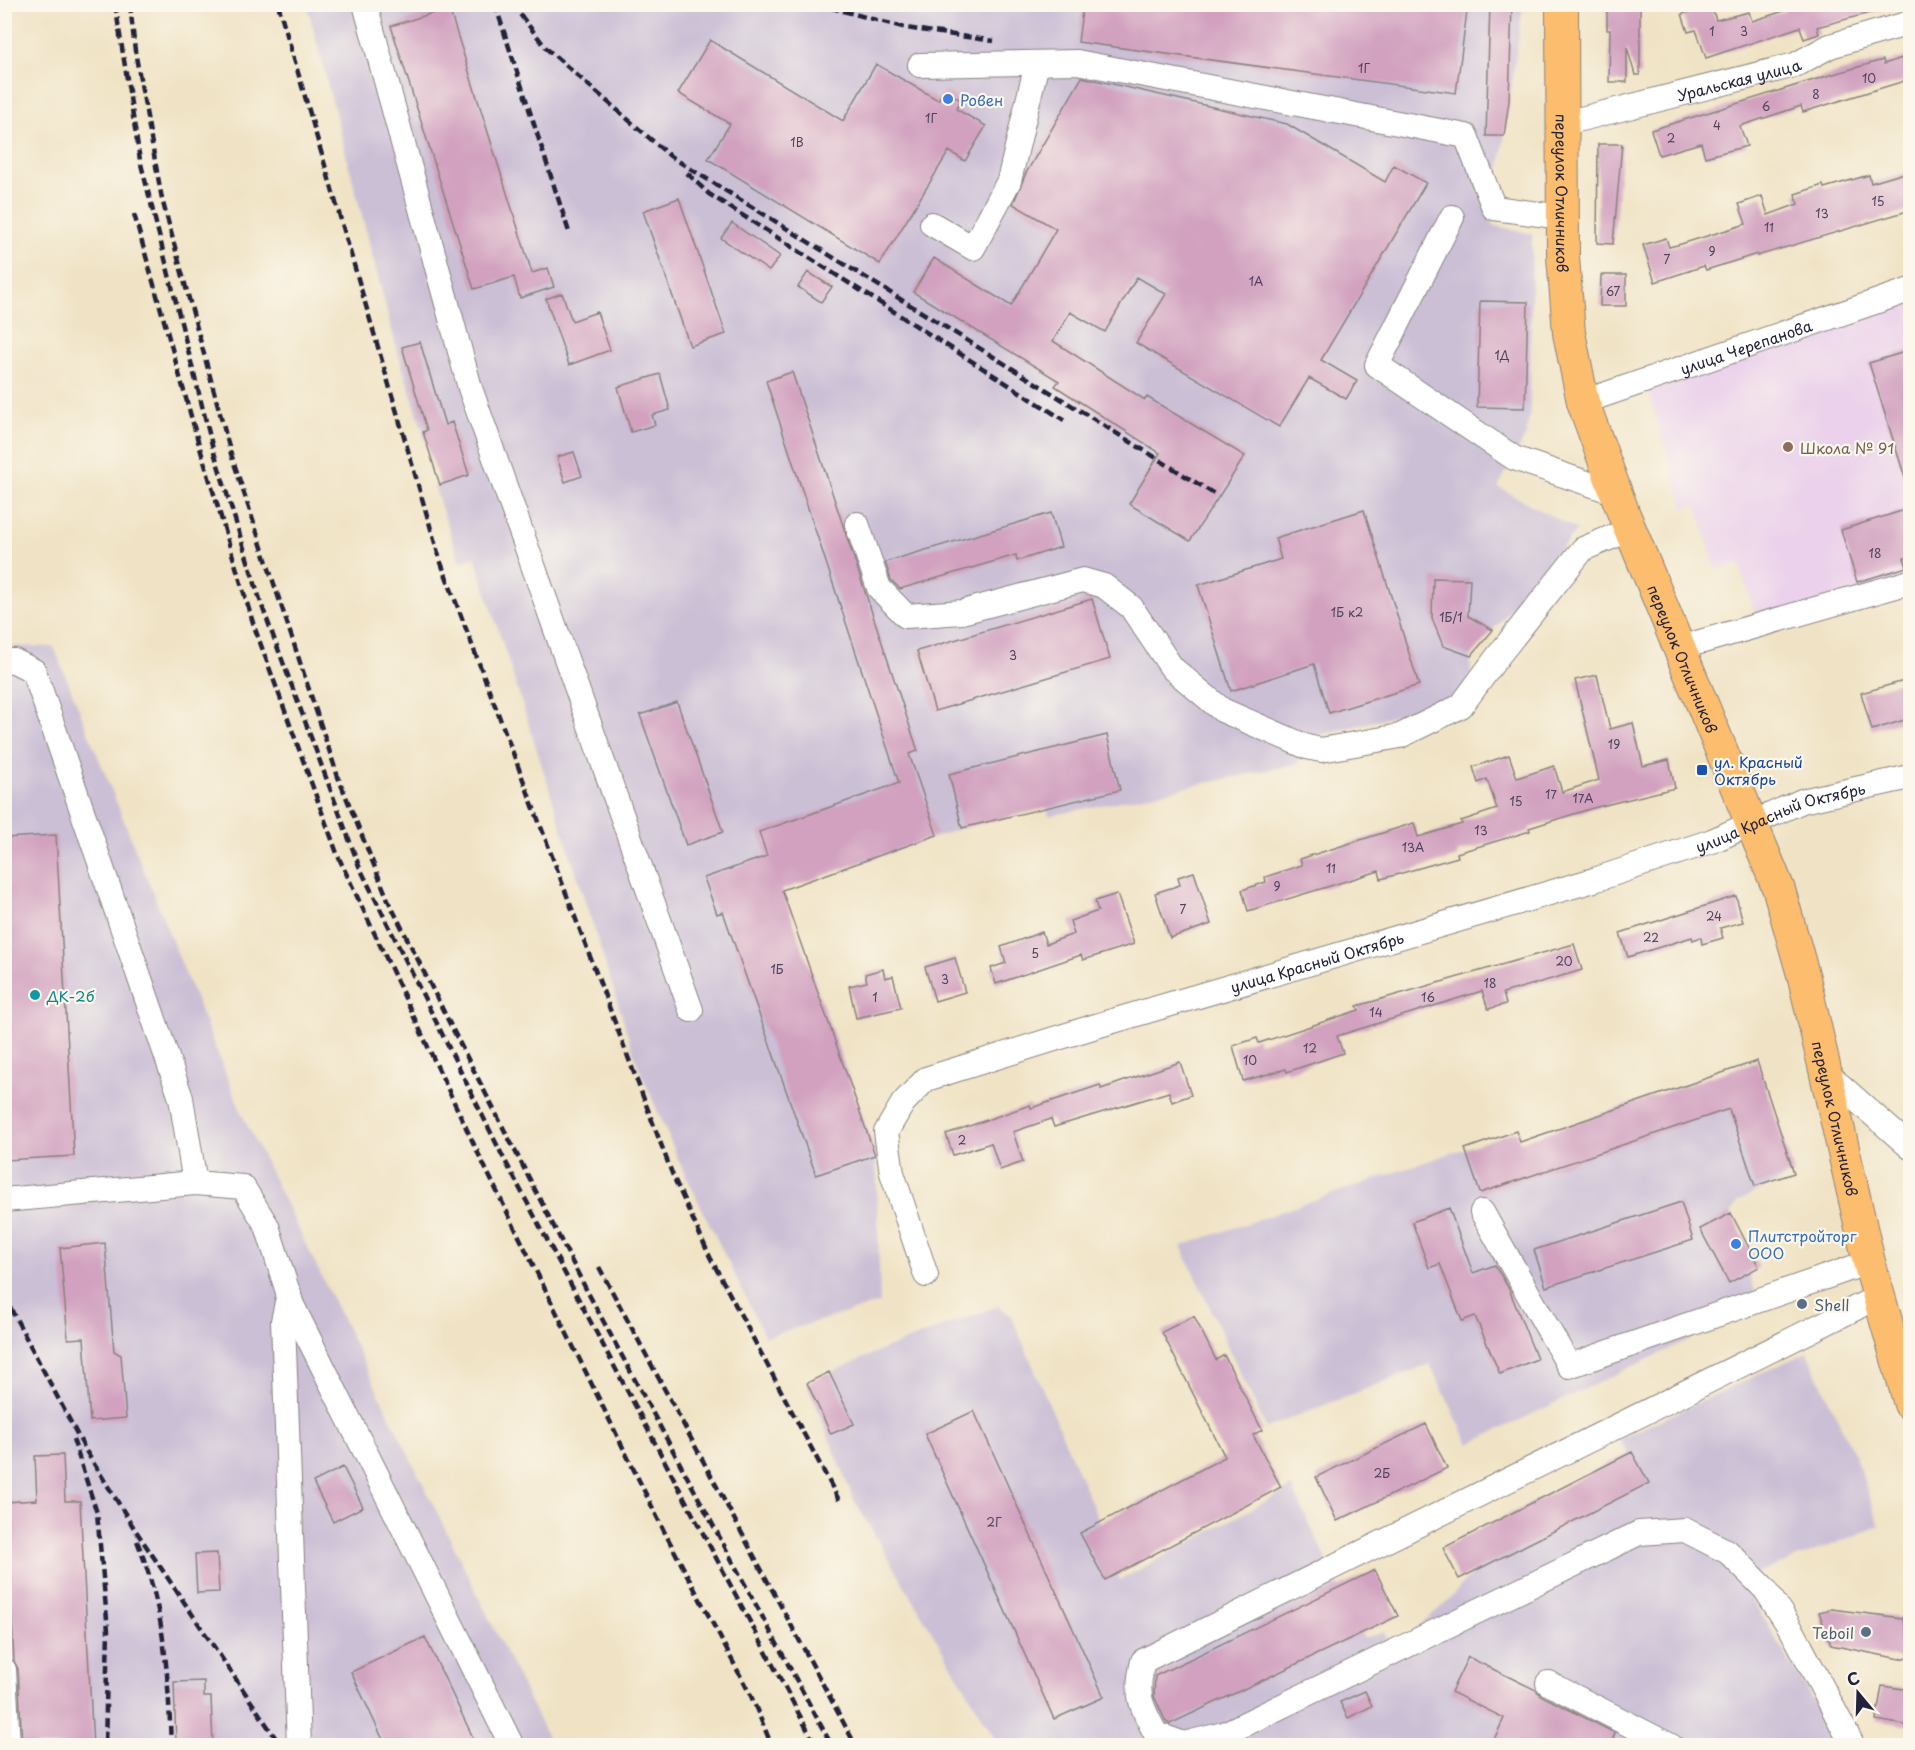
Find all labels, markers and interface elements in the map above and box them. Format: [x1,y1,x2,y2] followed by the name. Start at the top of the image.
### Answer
[1709,22,1715,40] house number: 1
[1740,22,1748,40] house number: 3
[1674,52,1805,106] street label: Уральская улица
[1358,59,1370,77] house number: 1Г
[1862,69,1876,87] house number: 10
[1812,85,1820,103] house number: 8
[960,88,1003,111] place label: Ровен
[941,92,955,106] marker: Ровен
[1762,97,1770,115] house number: 6
[925,109,937,127] house number: 1Г
[1551,114,1576,274] street label: переулок Отличников
[1713,116,1721,134] house number: 4
[1667,129,1675,147] house number: 2
[790,133,804,151] house number: 1В
[1871,192,1885,210] house number: 15
[1815,204,1829,222] house number: 13
[1764,218,1774,236] house number: 11
[1708,242,1716,260] house number: 9
[1664,250,1671,268] house number: 7
[1249,272,1263,290] house number: 1А
[1606,282,1621,300] house number: 67
[1677,313,1815,380] street label: улица Черепанова
[1495,346,1510,364] house number: 1Д
[1800,436,1894,459] place label: Школа № 91
[1781,440,1795,454] marker: Школа № 91
[1869,544,1881,562] house number: 18
[1642,581,1724,736] street label: переулок Отличников
[1331,603,1363,621] house number: 1Б к2
[1439,608,1463,626] house number: 1Б/1
[1009,646,1017,664] house number: 3
[1608,735,1620,753] house number: 19
[1714,750,1803,790] place label: ул. Красный Октябрь
[1695,763,1709,777] marker: ул. Красный Октябрь
[1692,776,1867,857] street label: улица Красный Октябрь
[1545,785,1557,803] house number: 17
[1573,789,1593,807] house number: 17А
[1509,792,1523,810] house number: 15
[1474,821,1488,839] house number: 13
[1402,838,1424,856] house number: 13А
[1326,859,1336,877] house number: 11
[1273,877,1281,895] house number: 9
[1180,900,1187,918] house number: 7
[1706,907,1722,925] house number: 24
[1227,925,1407,998] street label: улица Красный Октябрь
[1643,928,1659,946] house number: 22
[1031,944,1039,962] house number: 5
[1555,952,1573,970] house number: 20
[770,960,784,978] house number: 1Б
[941,970,949,988] house number: 3
[1484,974,1496,992] house number: 18
[46,984,95,1007] place label: ДК-2б
[28,988,42,1002] marker: ДК-2б
[872,988,878,1006] house number: 1
[1421,988,1435,1006] house number: 16
[1369,1003,1383,1021] house number: 14
[1807,1038,1865,1199] street label: переулок Отличников
[1303,1039,1317,1057] house number: 12
[1243,1051,1257,1069] house number: 10
[958,1131,966,1149] house number: 2
[1748,1224,1857,1264] place label: Плитстройторг ООО
[1729,1237,1743,1251] marker: Плитстройторг ООО
[1814,1293,1849,1316] place label: Shell
[1795,1297,1809,1311] marker: Shell
[1374,1464,1390,1482] house number: 2Б
[986,1513,1002,1531] house number: 2Г
[1812,1621,1854,1644] place label: Teboil
[1859,1625,1873,1639] marker: Teboil
[1828,1663,1888,1723] north arrow
[1843,1665,1862,1691] text: С

